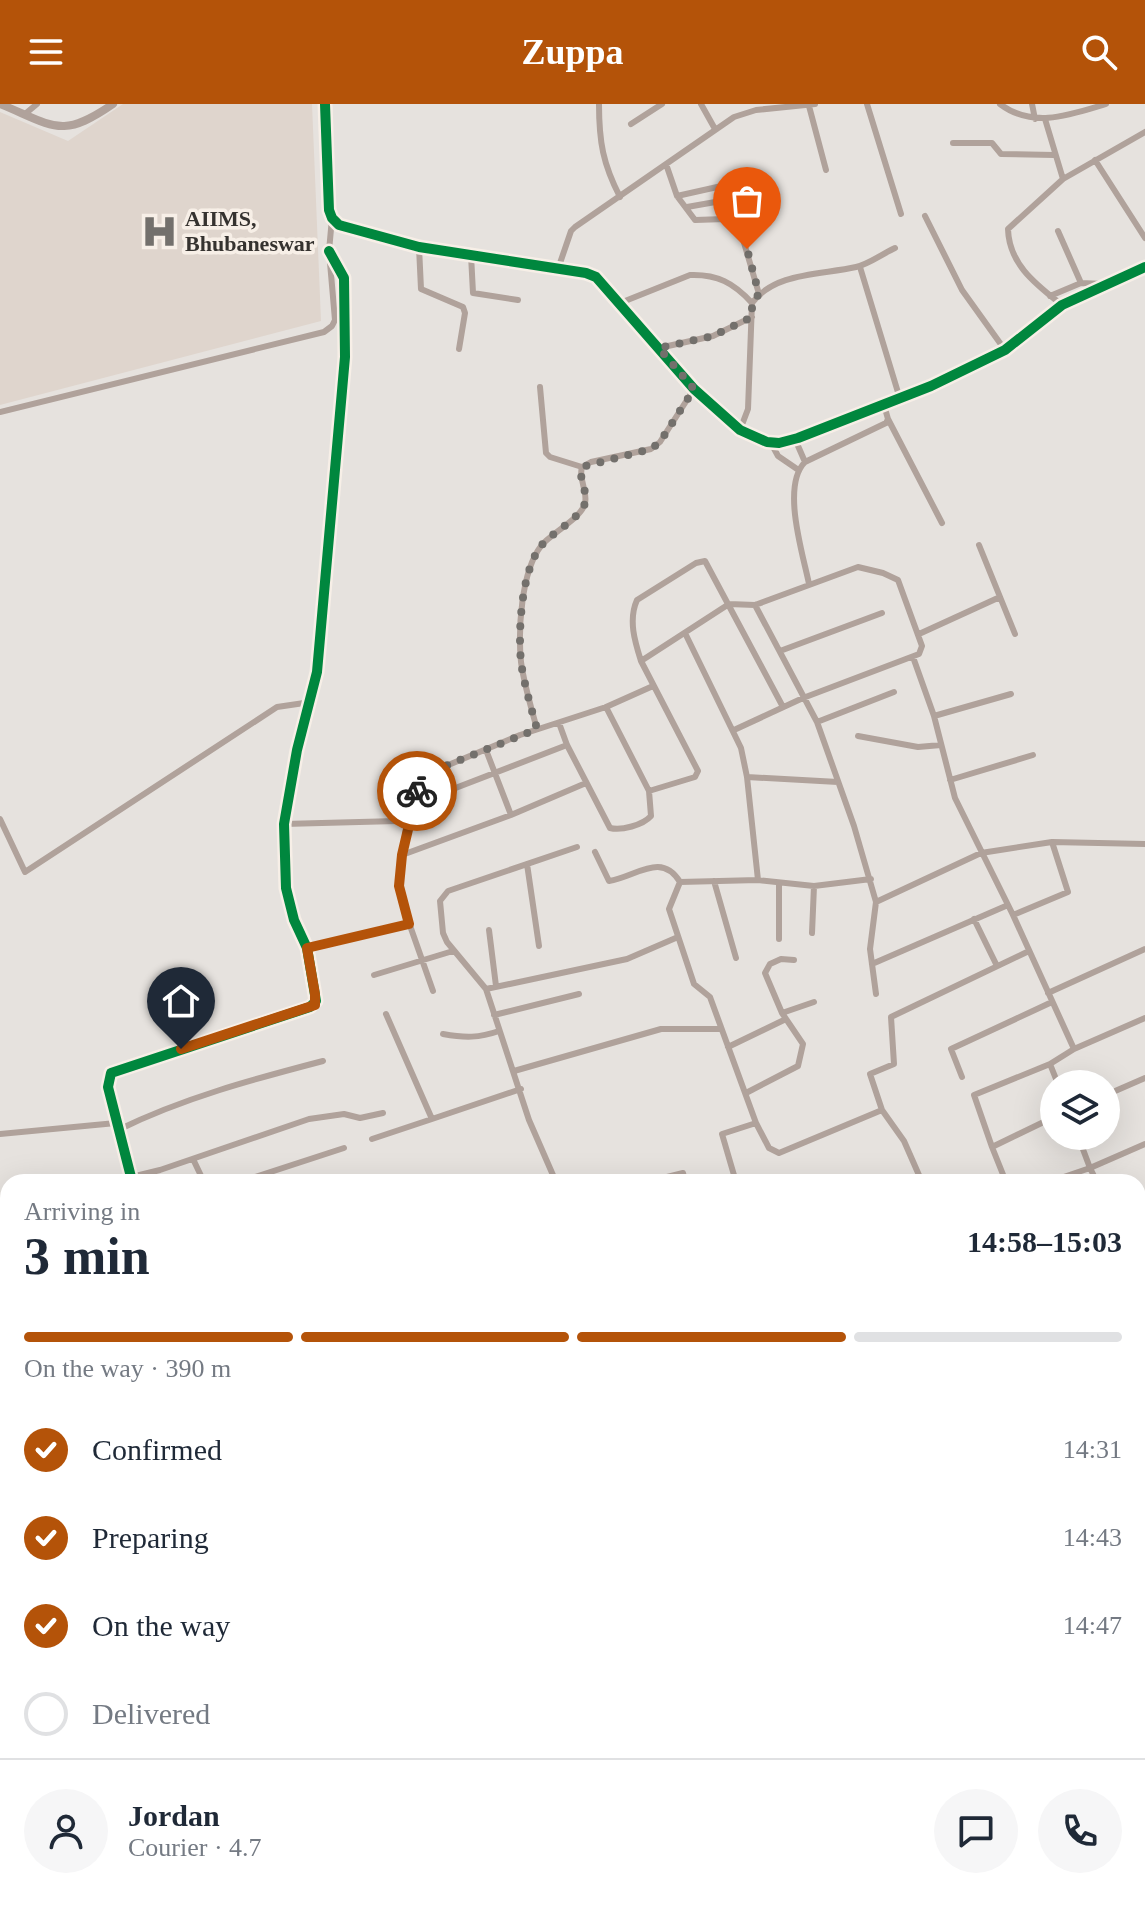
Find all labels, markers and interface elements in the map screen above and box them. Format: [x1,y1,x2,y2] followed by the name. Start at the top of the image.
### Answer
[24,30,68,74] icon: menu
[1077,30,1121,74] icon: search
[521,32,624,72] text: Zuppa
[713,167,781,249] pin
[725,179,769,223] icon: bag
[185,206,315,256] place label: AIIMS, Bhubaneswar
[140,212,178,250] hospital icon: AIIMS, Bhubaneswar
[377,751,457,831] courier
[395,769,439,813] icon: bike
[147,967,215,1049] pin
[159,979,203,1023] icon: home
[1040,1070,1120,1150] map controls
[1040,1070,1120,1150] button: layers
[24,1197,140,1226] text: Arriving in
[967,1225,1122,1258] text: 14:58–15:03
[24,1228,150,1285] text: 3 min
[24,1354,231,1383] text: On the way · 390 m
[24,1428,68,1472] icon: check
[92,1433,222,1466] text: Confirmed
[1063,1435,1122,1464] text: 14:31
[24,1516,68,1560] icon: check
[92,1521,209,1554] text: Preparing
[1063,1523,1122,1552] text: 14:43
[24,1604,68,1648] icon: check
[92,1609,230,1642] text: On the way
[1063,1611,1122,1640] text: 14:47
[92,1697,210,1730] text: Delivered
[24,1789,108,1873] button: person
[934,1789,1018,1873] button: chat
[1038,1789,1122,1873] button: phone
[128,1799,220,1832] text: Jordan
[128,1833,262,1862] text: Courier · 4.7

